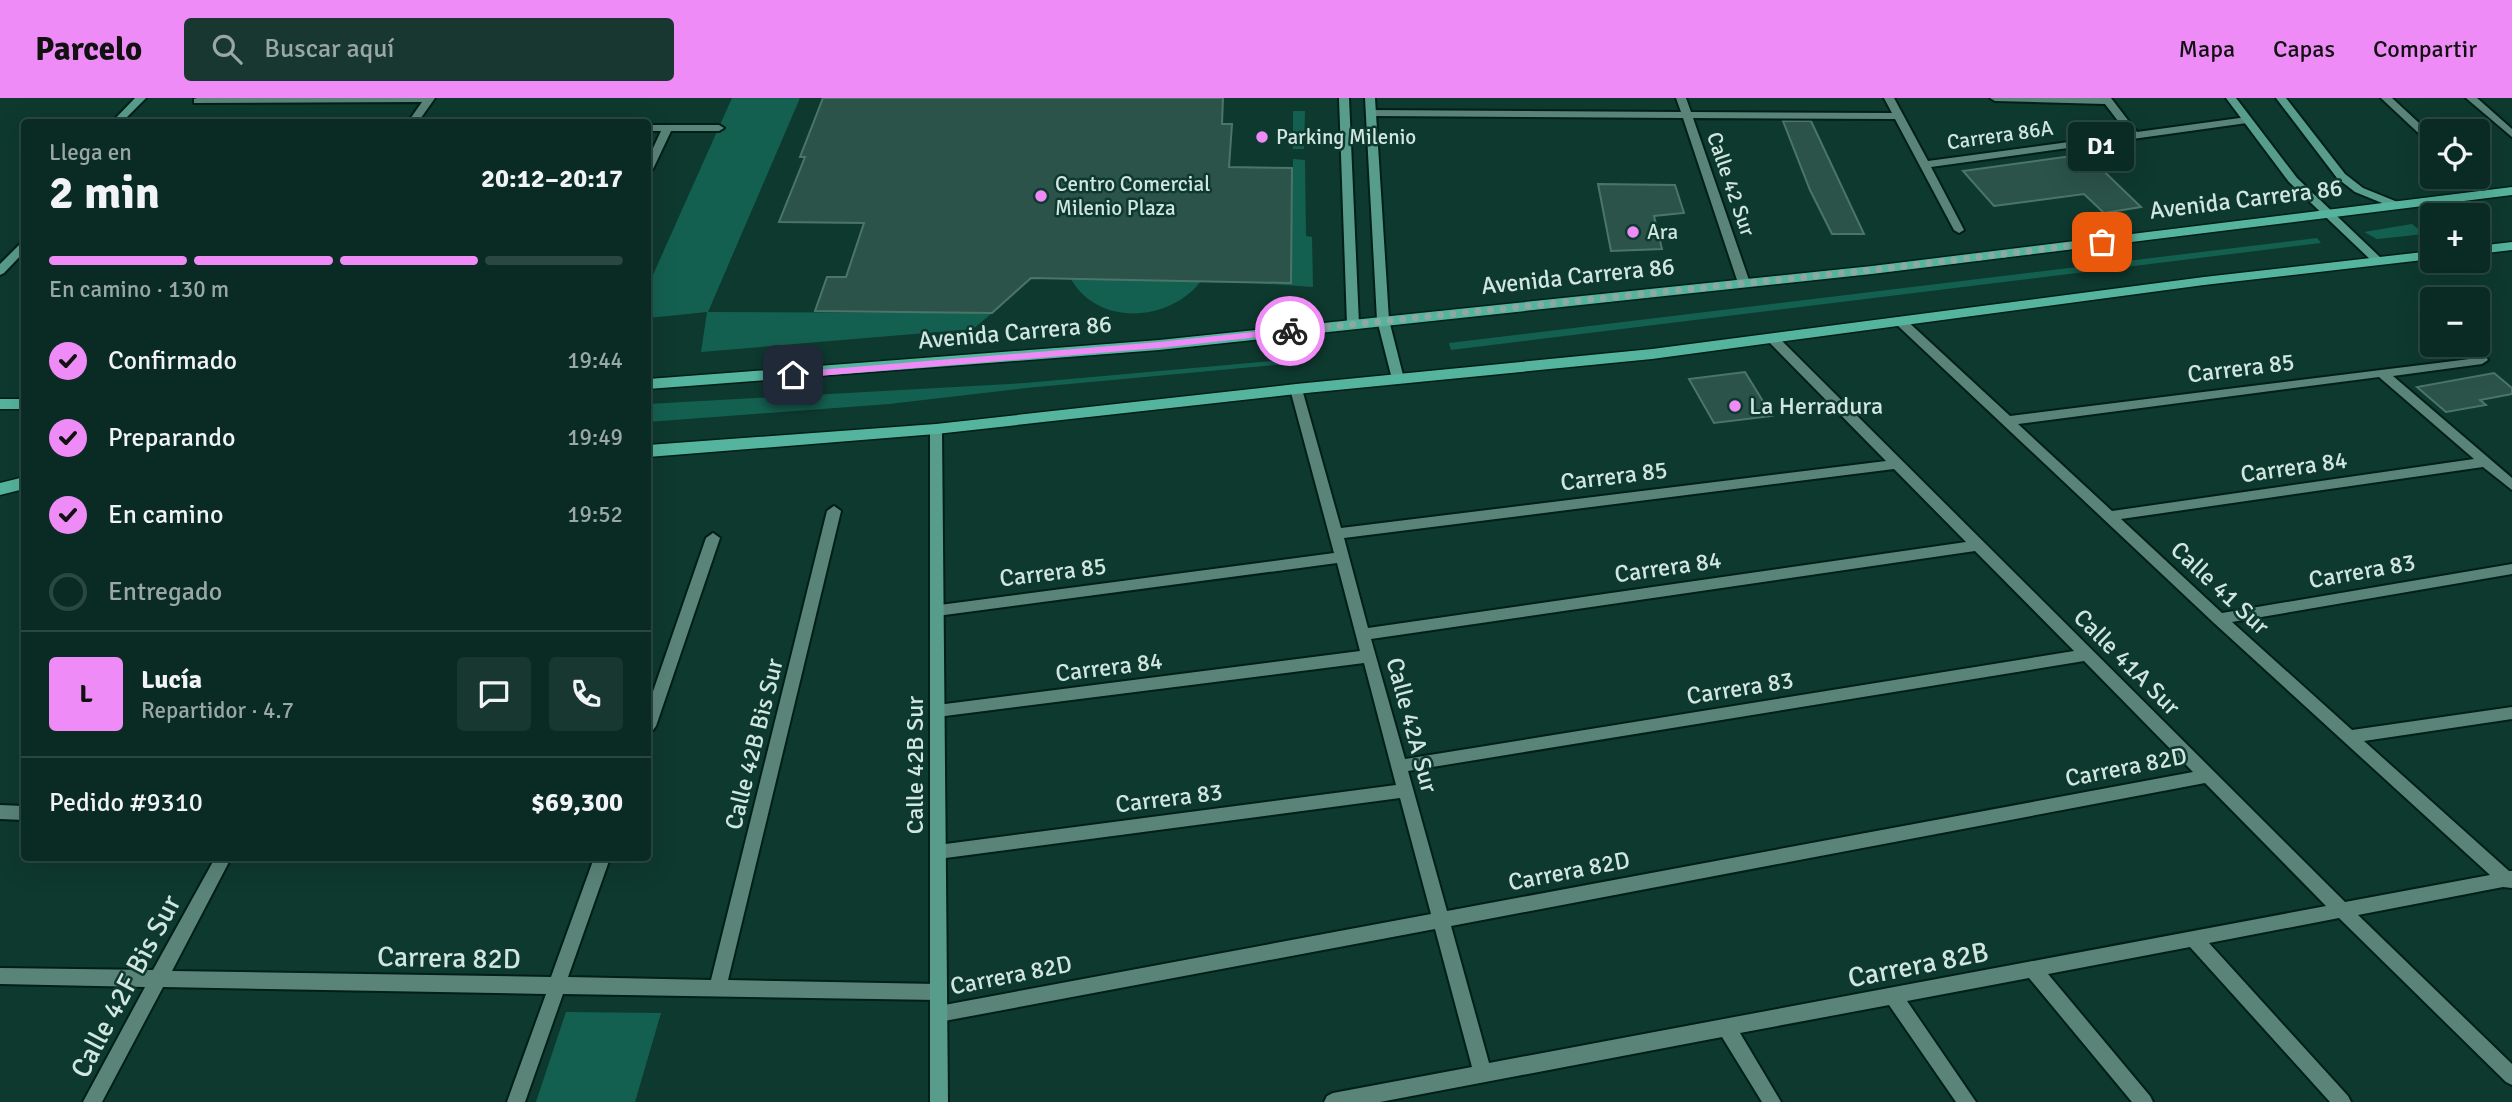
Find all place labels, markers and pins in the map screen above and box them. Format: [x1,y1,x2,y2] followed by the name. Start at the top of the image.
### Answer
[2069,123,2135,172] callout: D1
[1276,124,1416,150] place label: Parking Milenio
[1254,129,1270,145] marker: Parking Milenio
[1055,171,1210,221] place label: Centro Comercial Milenio Plaza
[1033,188,1049,204] marker: Centro Comercial Milenio Plaza
[2072,212,2132,272] pin
[1647,219,1678,245] place label: Ara
[1625,224,1641,240] marker: Ara
[763,345,823,405] pin
[1749,391,1883,421] place label: La Herradura
[1727,398,1743,414] marker: La Herradura

